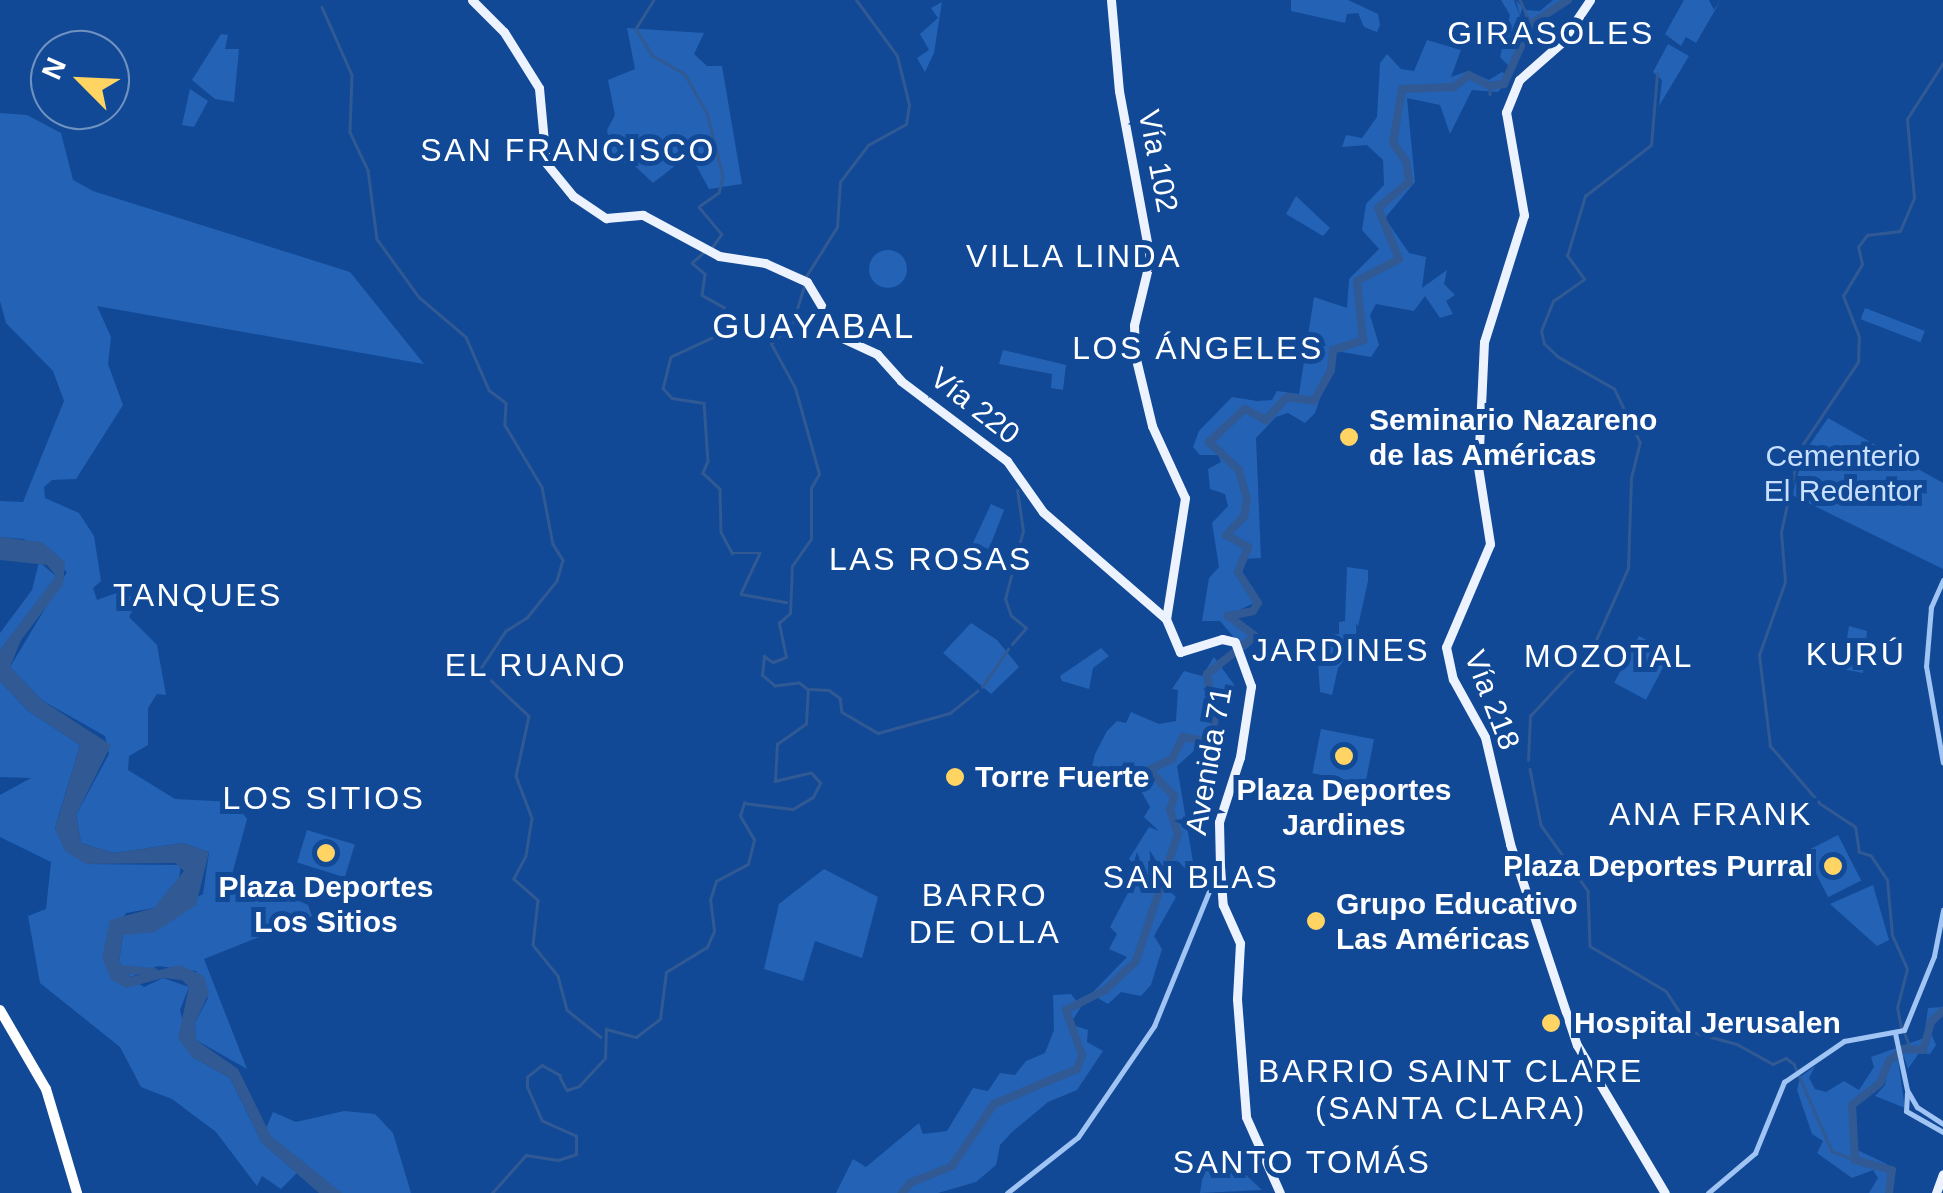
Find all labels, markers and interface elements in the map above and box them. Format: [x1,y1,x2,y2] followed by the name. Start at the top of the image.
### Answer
[1447,14,1655,52] district label: GIRASOLES
[30,30,130,130] north arrow
[36,53,72,84] text: N
[1130,107,1186,215] street label: Vía 102
[420,131,716,169] district label: SAN FRANCISCO
[965,237,1183,275] district label: VILLA LINDA
[712,305,916,347] district label: GUAYABAL
[1072,329,1324,367] district label: LOS ÁNGELES
[923,360,1027,452] street label: Vía 220
[1369,402,1657,472] place label: Seminario Nazareno de las Américas
[1338,426,1360,448] marker: Seminario Nazareno de las Américas
[1764,438,1922,508] park label: Cementerio El Redentor
[829,540,1033,578] district label: LAS ROSAS
[113,576,283,614] district label: TANQUES
[1252,631,1430,669] district label: JARDINES
[1806,635,1906,673] district label: KURÚ
[1524,637,1694,675] district label: MOZOTAL
[1457,645,1527,755] street label: Vía 218
[444,646,628,684] district label: EL RUANO
[1178,684,1240,838] street label: Avenida 71
[1333,745,1355,767] marker: Plaza Deportes Jardines
[975,759,1149,795] place label: Torre Fuerte
[944,766,966,788] marker: Torre Fuerte
[1236,772,1452,842] place label: Plaza Deportes Jardines
[223,779,425,817] district label: LOS SITIOS
[1608,795,1814,833] district label: ANA FRANK
[315,842,337,864] marker: Plaza Deportes Los Sitios
[1503,848,1813,884] place label: Plaza Deportes Purral
[1822,855,1844,877] marker: Plaza Deportes Purral
[1103,858,1279,896] district label: SAN BLAS
[218,869,434,940] place label: Plaza Deportes Los Sitios
[909,877,1061,952] district label: BARRO DE OLLA
[1336,886,1578,956] place label: Grupo Educativo Las Américas
[1305,910,1327,932] marker: Grupo Educativo Las Américas
[1574,1005,1841,1041] place label: Hospital Jerusalen
[1538,1010,1564,1036] marker: Hospital Jerusalen
[1258,1053,1644,1128] district label: BARRIO SAINT CLARE (SANTA CLARA)
[1172,1143,1432,1181] district label: SANTO TOMÁS

